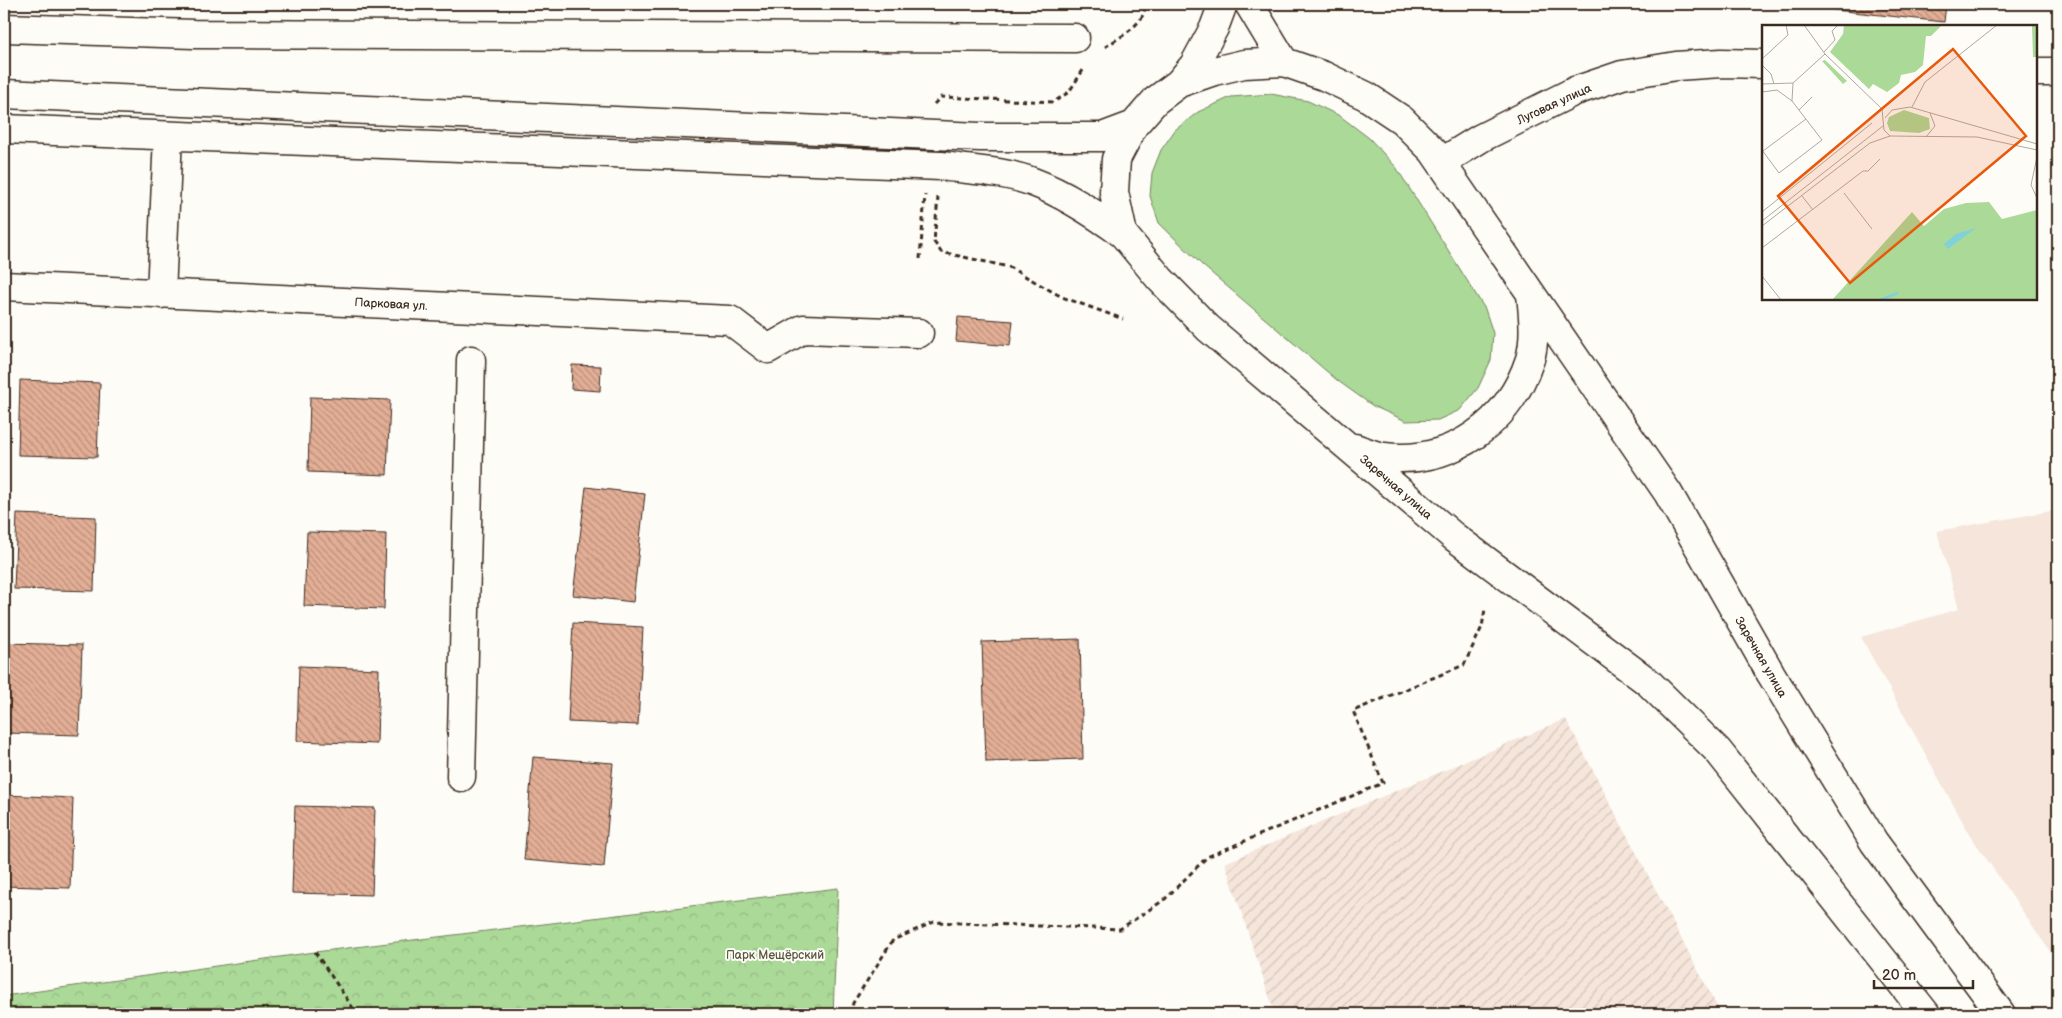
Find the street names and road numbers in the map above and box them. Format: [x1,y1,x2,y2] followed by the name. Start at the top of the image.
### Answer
[1514,81,1594,129] street label: Луговая улица
[354,295,428,314] street label: Парковая ул.
[1356,452,1435,523] street label: Заречная улица
[1731,614,1790,700] street label: Заречная улица

